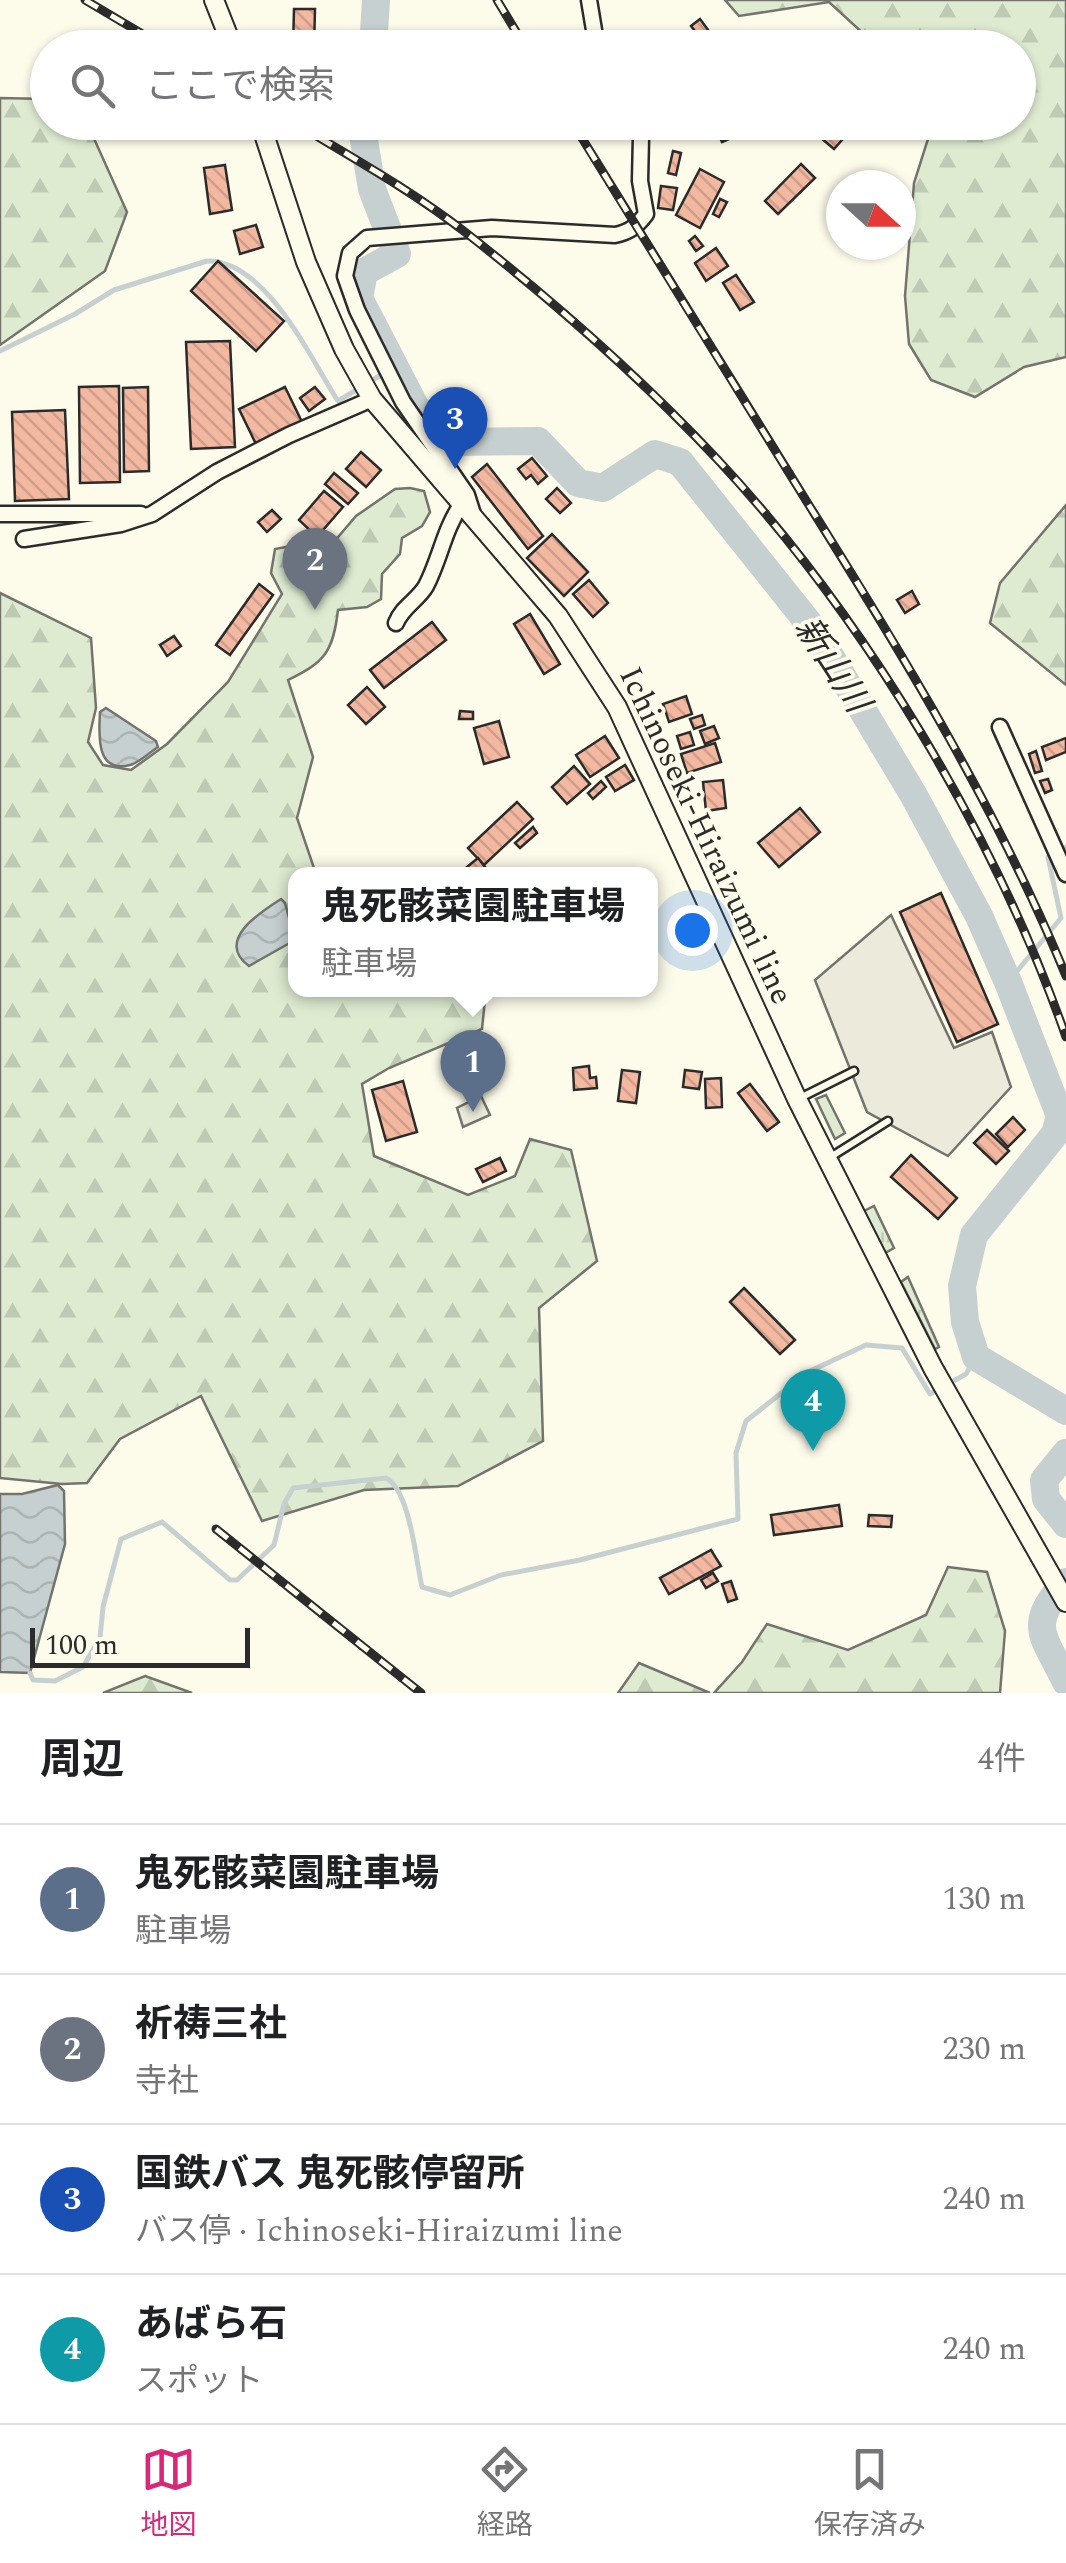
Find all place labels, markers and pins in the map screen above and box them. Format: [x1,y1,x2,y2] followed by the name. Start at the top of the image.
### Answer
[422,386,488,469] pin: 3
[282,528,348,610] pin: 2
[440,1030,506,1112] pin: 1
[780,1368,846,1451] pin: 4

